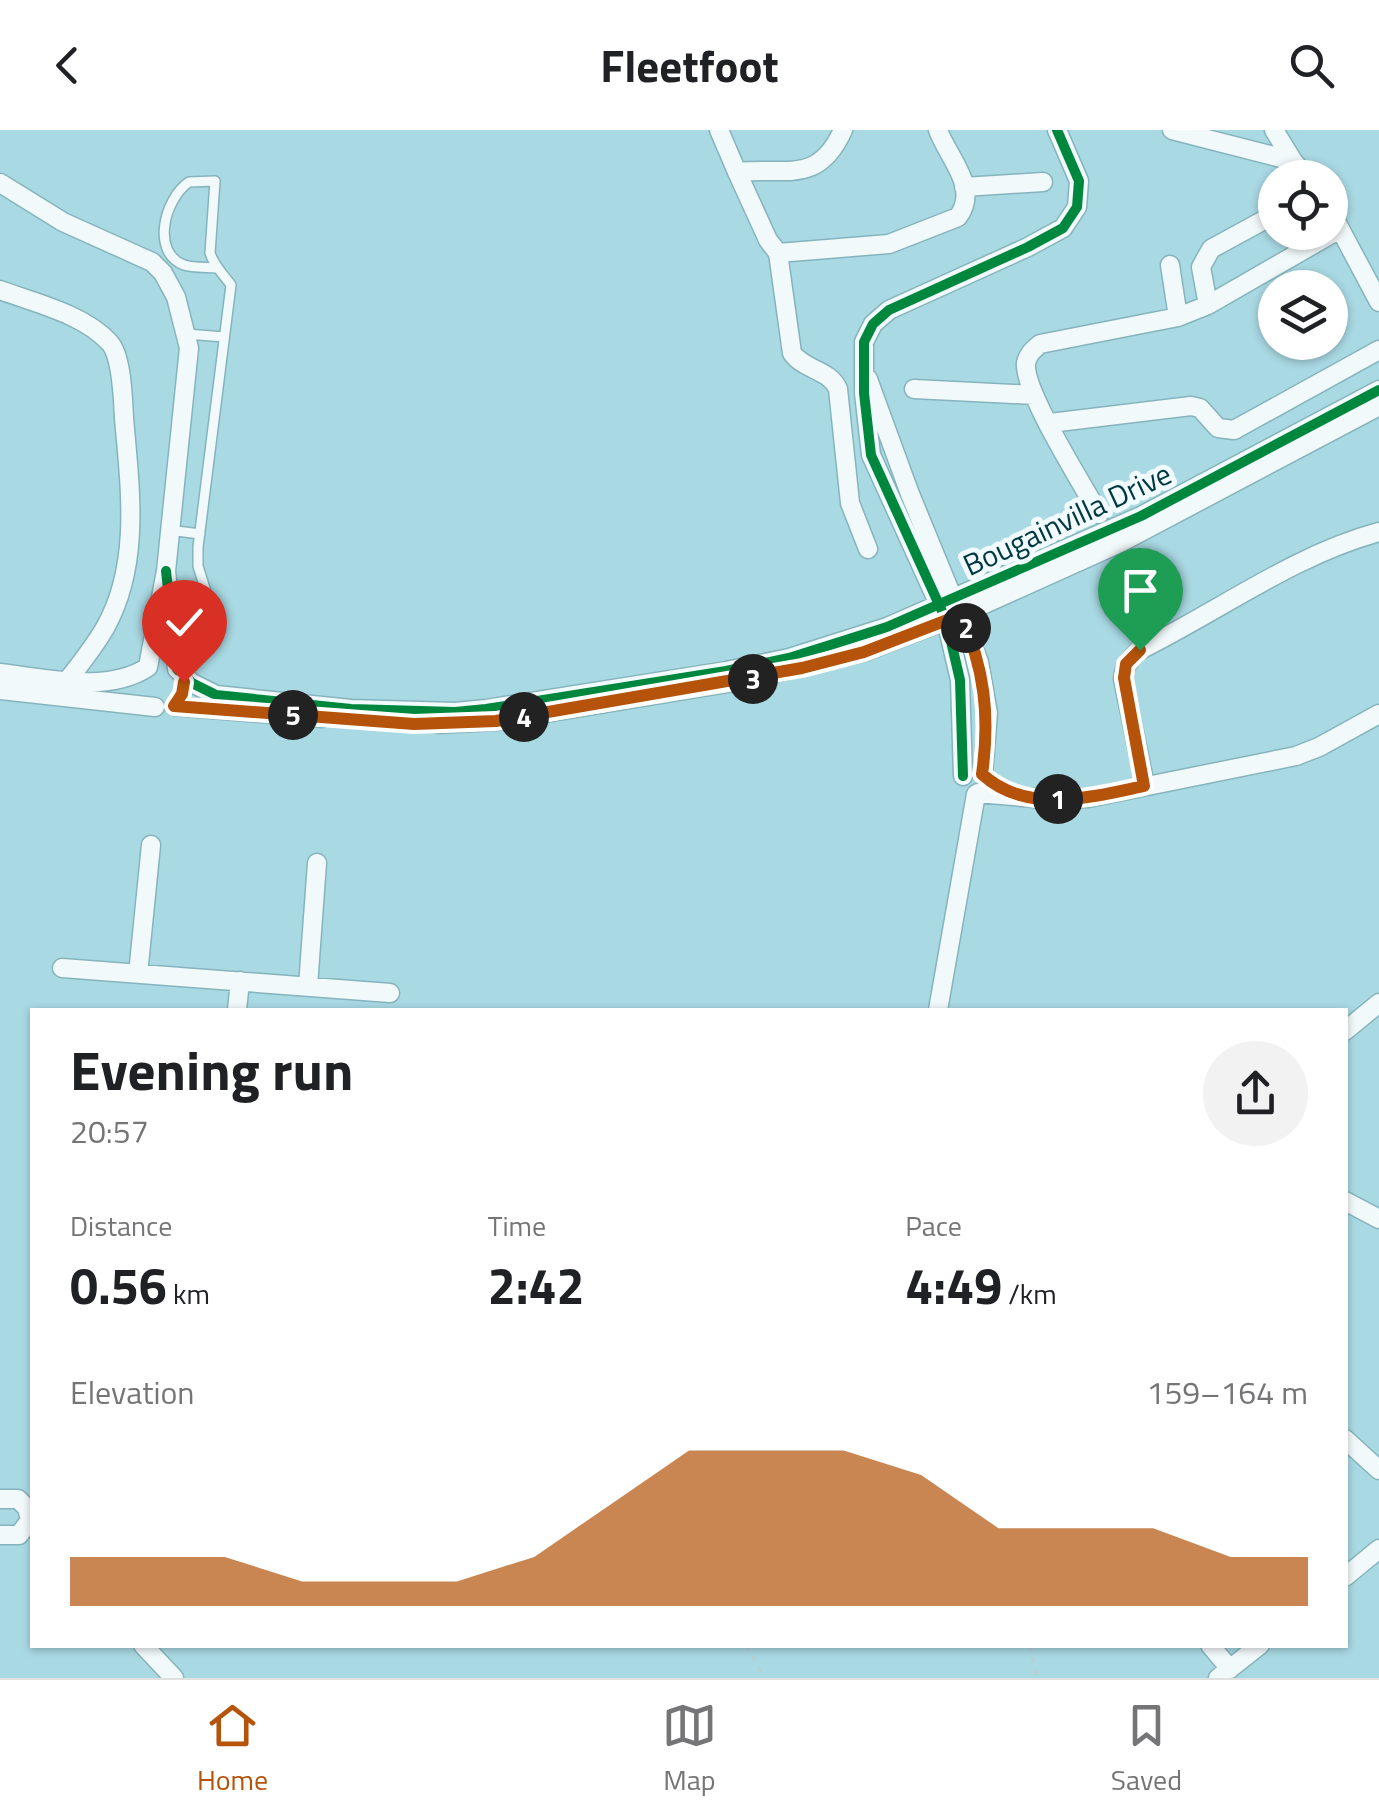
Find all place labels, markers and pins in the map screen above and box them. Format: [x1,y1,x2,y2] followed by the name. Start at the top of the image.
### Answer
[1098,548,1183,651] pin
[142,580,227,683] pin
[941,603,991,653] pin: 2
[728,654,778,704] pin: 3
[268,690,318,740] pin: 5
[499,692,549,742] pin: 4
[1033,774,1083,824] pin: 1

